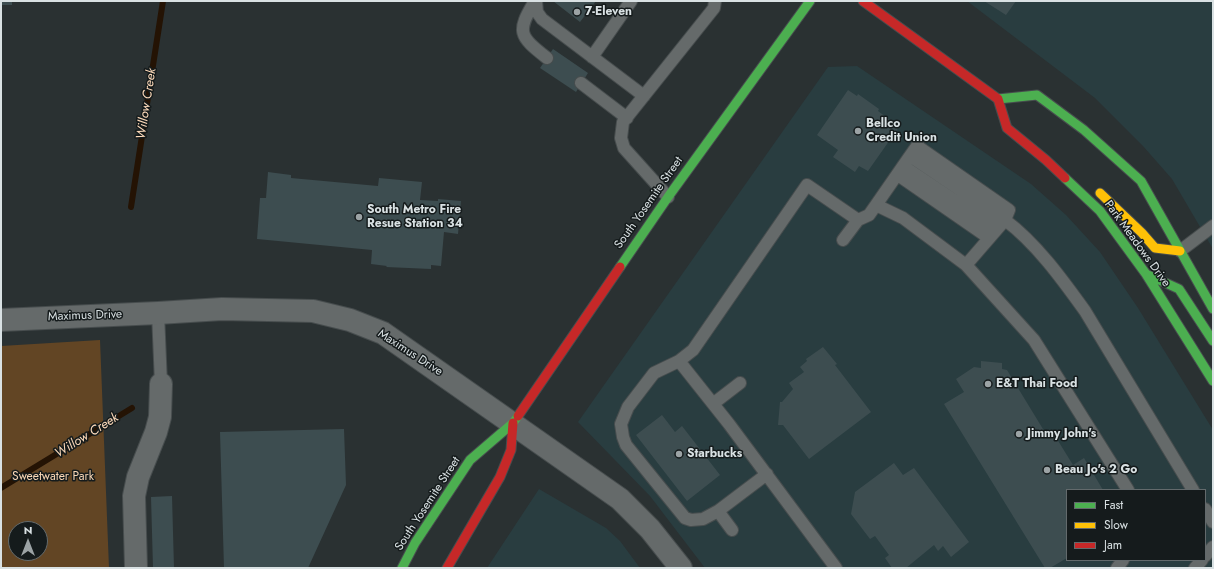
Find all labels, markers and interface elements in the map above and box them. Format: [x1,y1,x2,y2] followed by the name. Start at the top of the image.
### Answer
[585,5,632,19] place label: 7-Eleven
[572,7,582,17] marker: 7-Eleven
[134,67,160,141] water label: Willow Creek
[866,117,937,145] place label: Bellco Credit Union
[853,126,863,136] marker: Bellco Credit Union
[612,154,686,252] street label: South Yosemite Street
[1101,198,1173,290] street label: Park Meadows Drive
[367,203,463,231] place label: South Metro Fire Resue Station 34
[354,212,364,222] marker: South Metro Fire Resue Station 34
[48,308,122,324] street label: Maximus Drive
[375,327,445,379] street label: Maximus Drive
[996,377,1077,391] place label: E&T Thai Food
[983,379,993,389] marker: E&T Thai Food
[52,410,122,462] water label: Willow Creek
[1027,427,1096,441] place label: Jimmy John's
[1014,429,1024,439] marker: Jimmy John's
[687,447,742,461] place label: Starbucks
[674,449,684,459] marker: Starbucks
[392,454,464,554] street label: South Yosemite Street
[1055,463,1137,477] place label: Beau Jo's 2 Go
[1042,465,1052,475] marker: Beau Jo's 2 Go
[12,470,94,484] park label: Sweetwater Park
[1066,489,1206,561] legend
[1104,496,1123,514] text: Fast
[1104,516,1128,534] text: Slow
[8,521,48,561] north arrow
[24,522,32,538] text: N
[1104,536,1122,554] text: Jam

